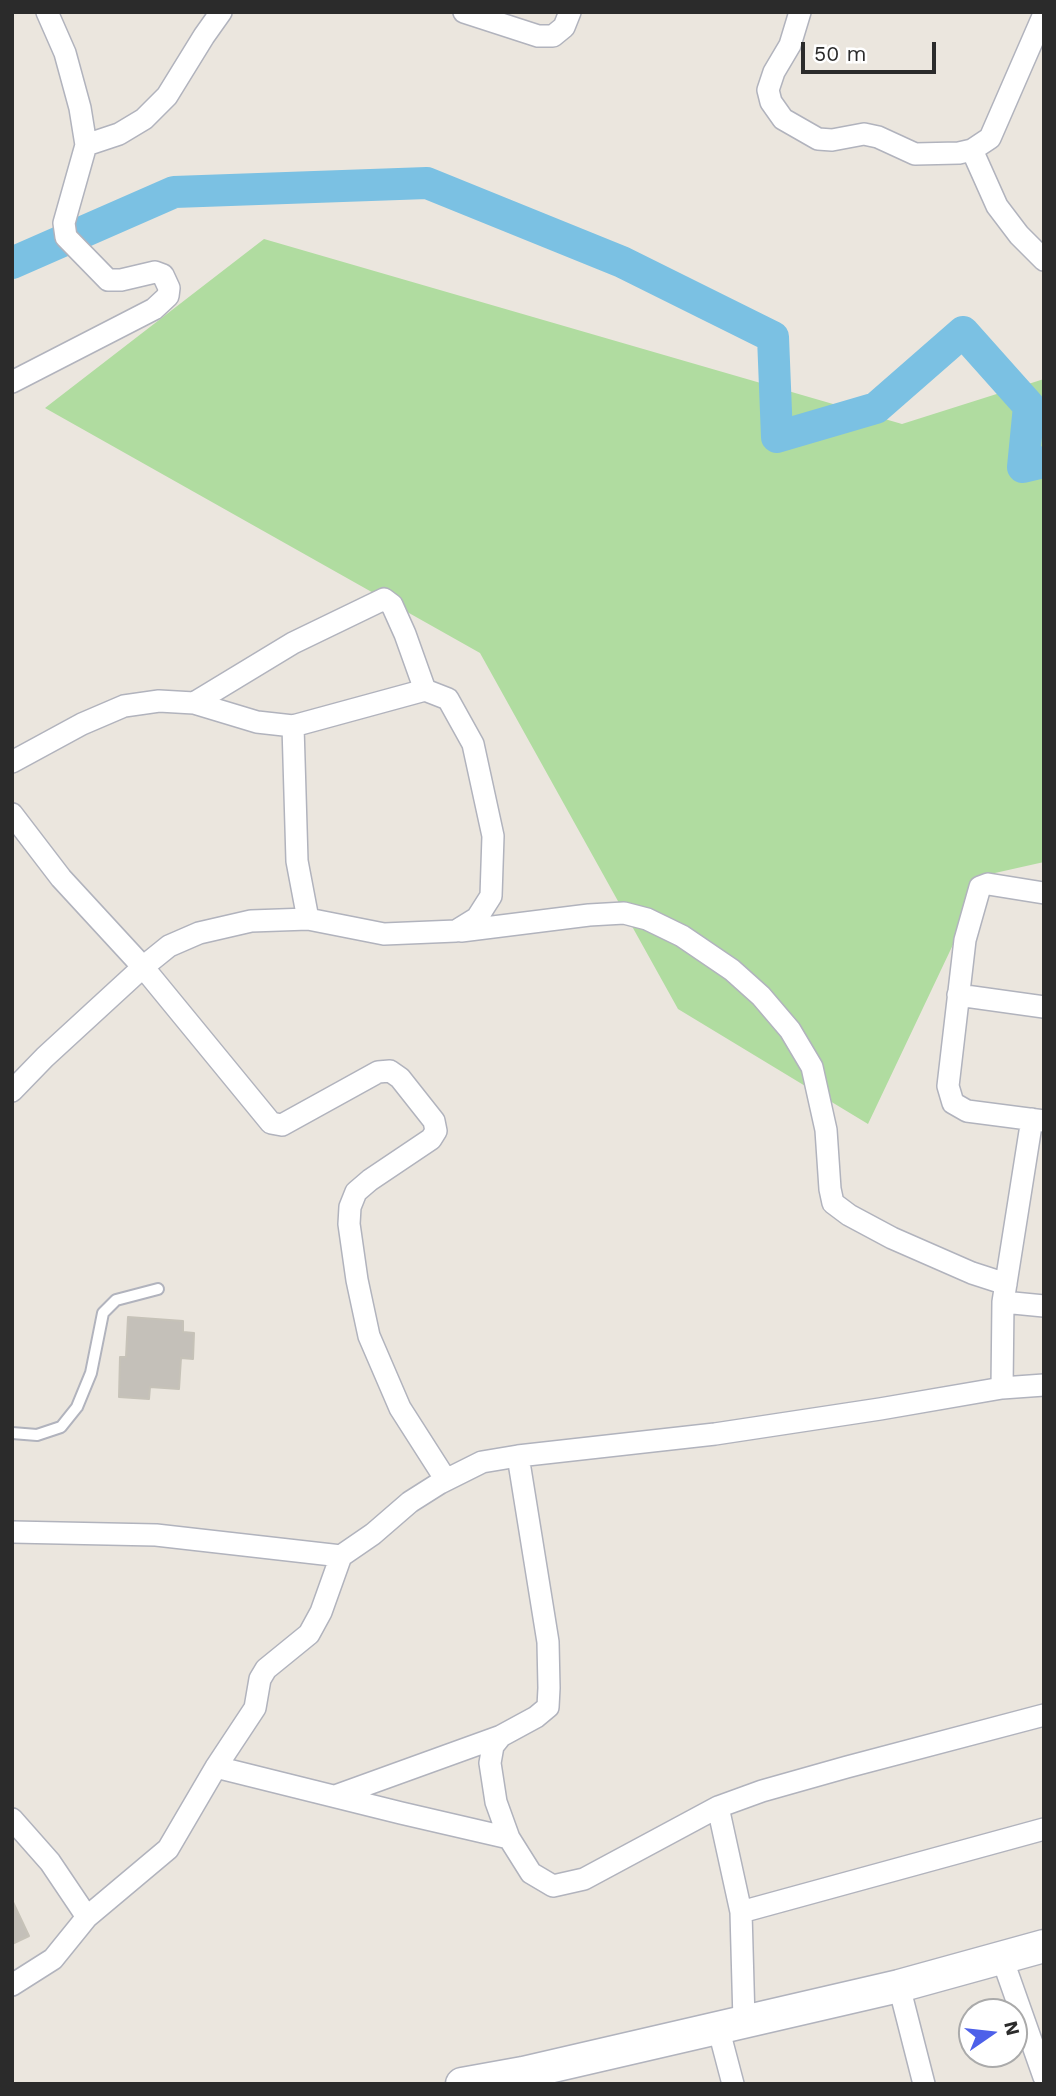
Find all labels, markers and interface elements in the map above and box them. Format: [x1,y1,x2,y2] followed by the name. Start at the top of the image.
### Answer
[804,28,939,72] scale bar
[814,41,866,66] text: 50 m
[958,1998,1028,2068] north arrow
[999,2019,1025,2038] text: N

